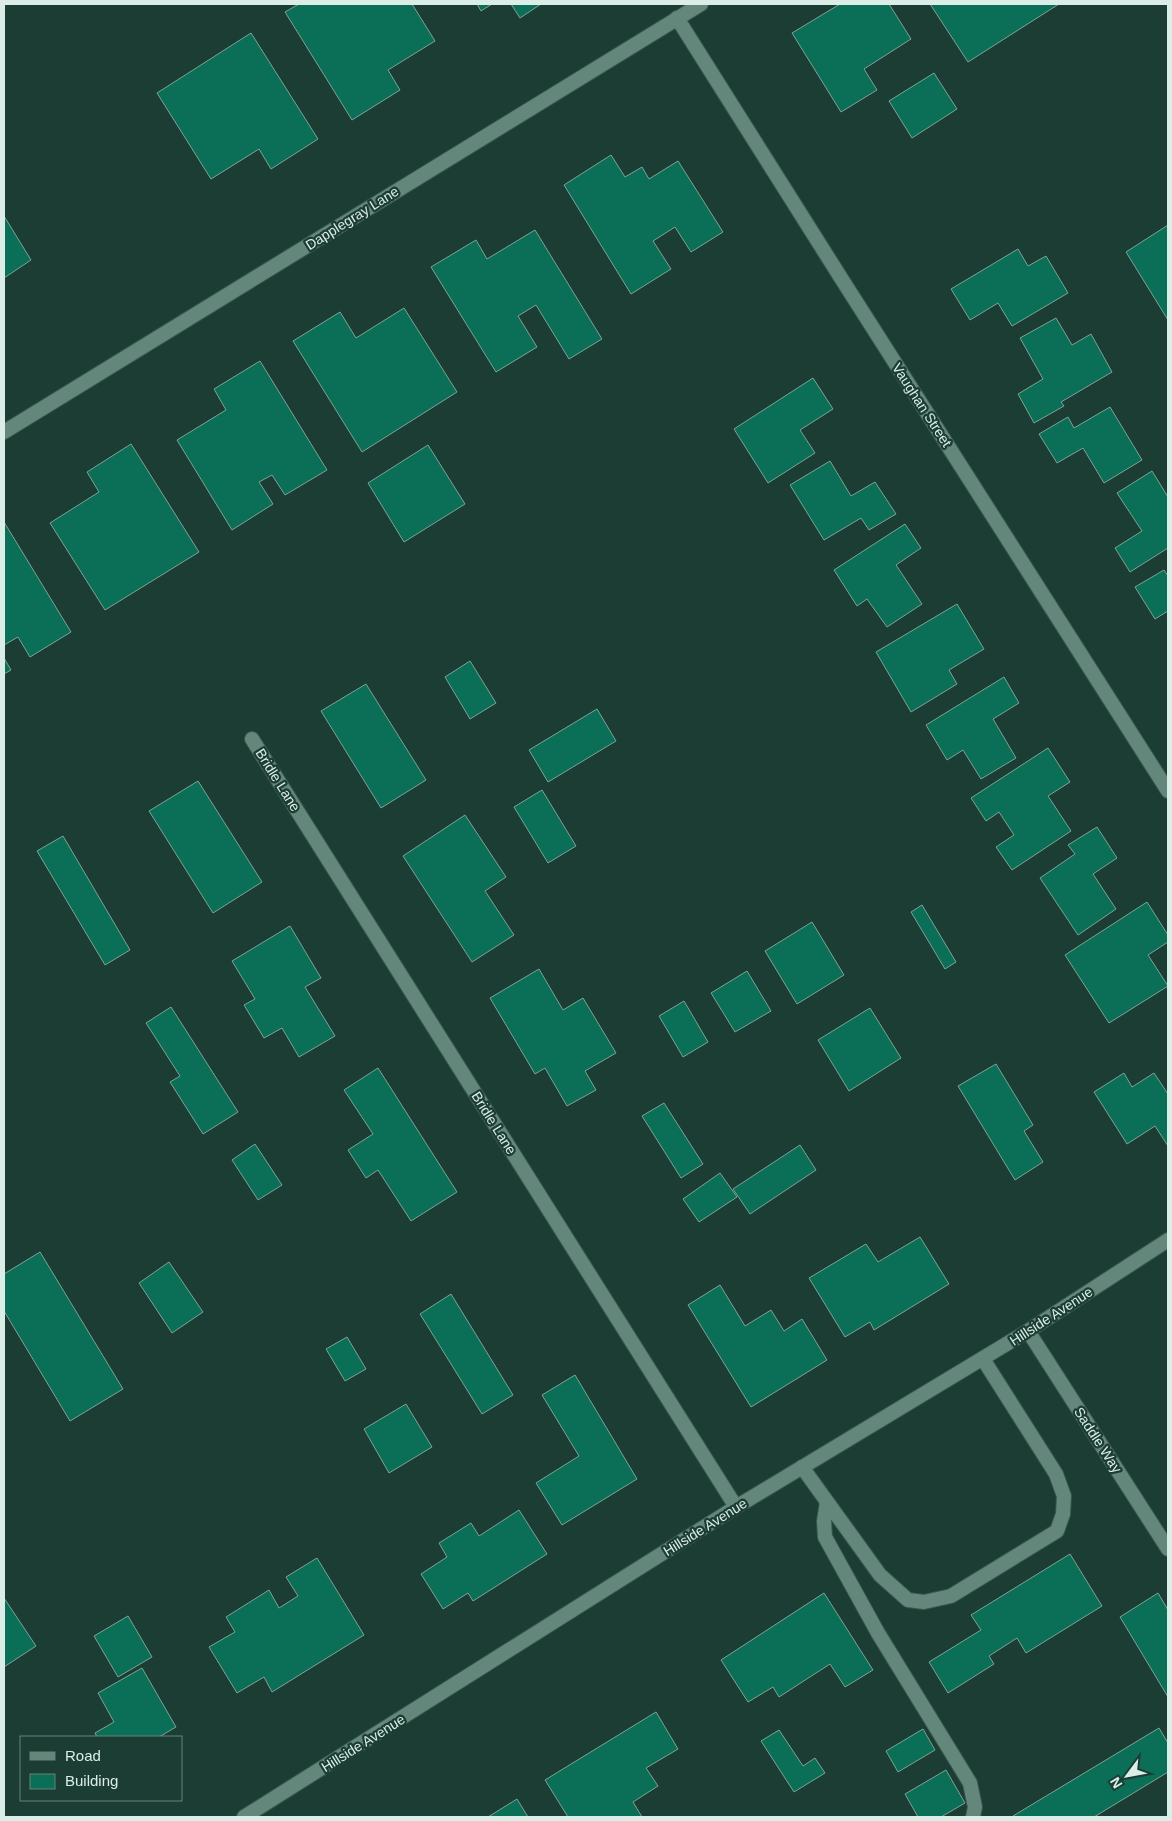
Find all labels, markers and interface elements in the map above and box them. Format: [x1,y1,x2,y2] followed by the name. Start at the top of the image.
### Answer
[303,183,402,253] street label: Dapplegray Lane
[889,360,955,450] street label: Vaughan Street
[252,746,304,814] street label: Bridle Lane
[468,1089,520,1157] street label: Bridle Lane
[1007,1283,1096,1349] street label: Hillside Avenue
[1071,1404,1125,1476] street label: Saddle Way
[660,1495,750,1559] street label: Hillside Avenue
[318,1711,408,1775] street label: Hillside Avenue
[20,1736,182,1801] legend
[65,1747,101,1764] text: Road
[1102,1751,1152,1801] north arrow
[65,1772,118,1789] text: Building
[1107,1774,1125,1791] text: N

